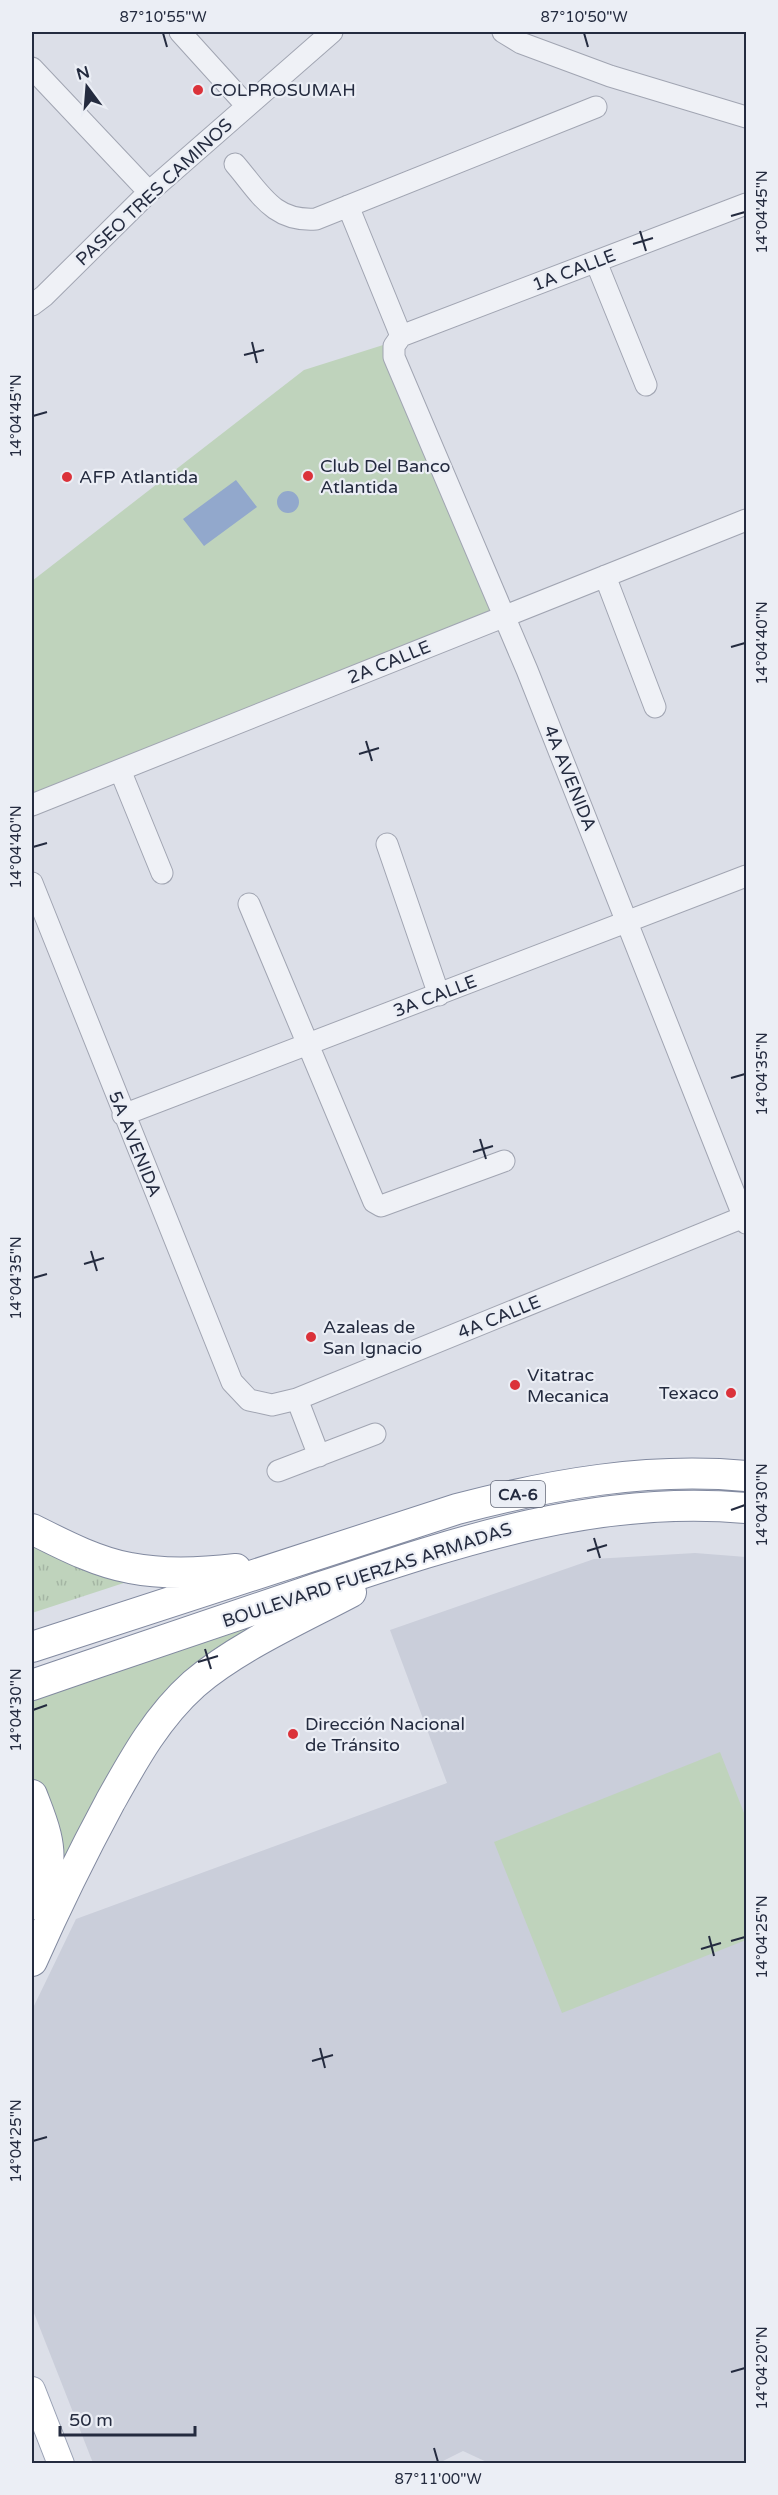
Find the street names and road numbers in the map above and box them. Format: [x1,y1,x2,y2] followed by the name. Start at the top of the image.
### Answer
[71,114,237,270] street label: PASEO TRES CAMINOS
[529,244,619,296] street label: 1A CALLE
[344,635,434,689] street label: 2A CALLE
[539,722,601,834] street label: 4A AVENIDA
[390,970,480,1022] street label: 3A CALLE
[104,1088,166,1200] street label: 5A AVENIDA
[454,1290,544,1344] street label: 4A CALLE
[491,1481,545,1507] road number: CA-6
[219,1518,515,1632] street label: BOULEVARD FUERZAS ARMADAS

